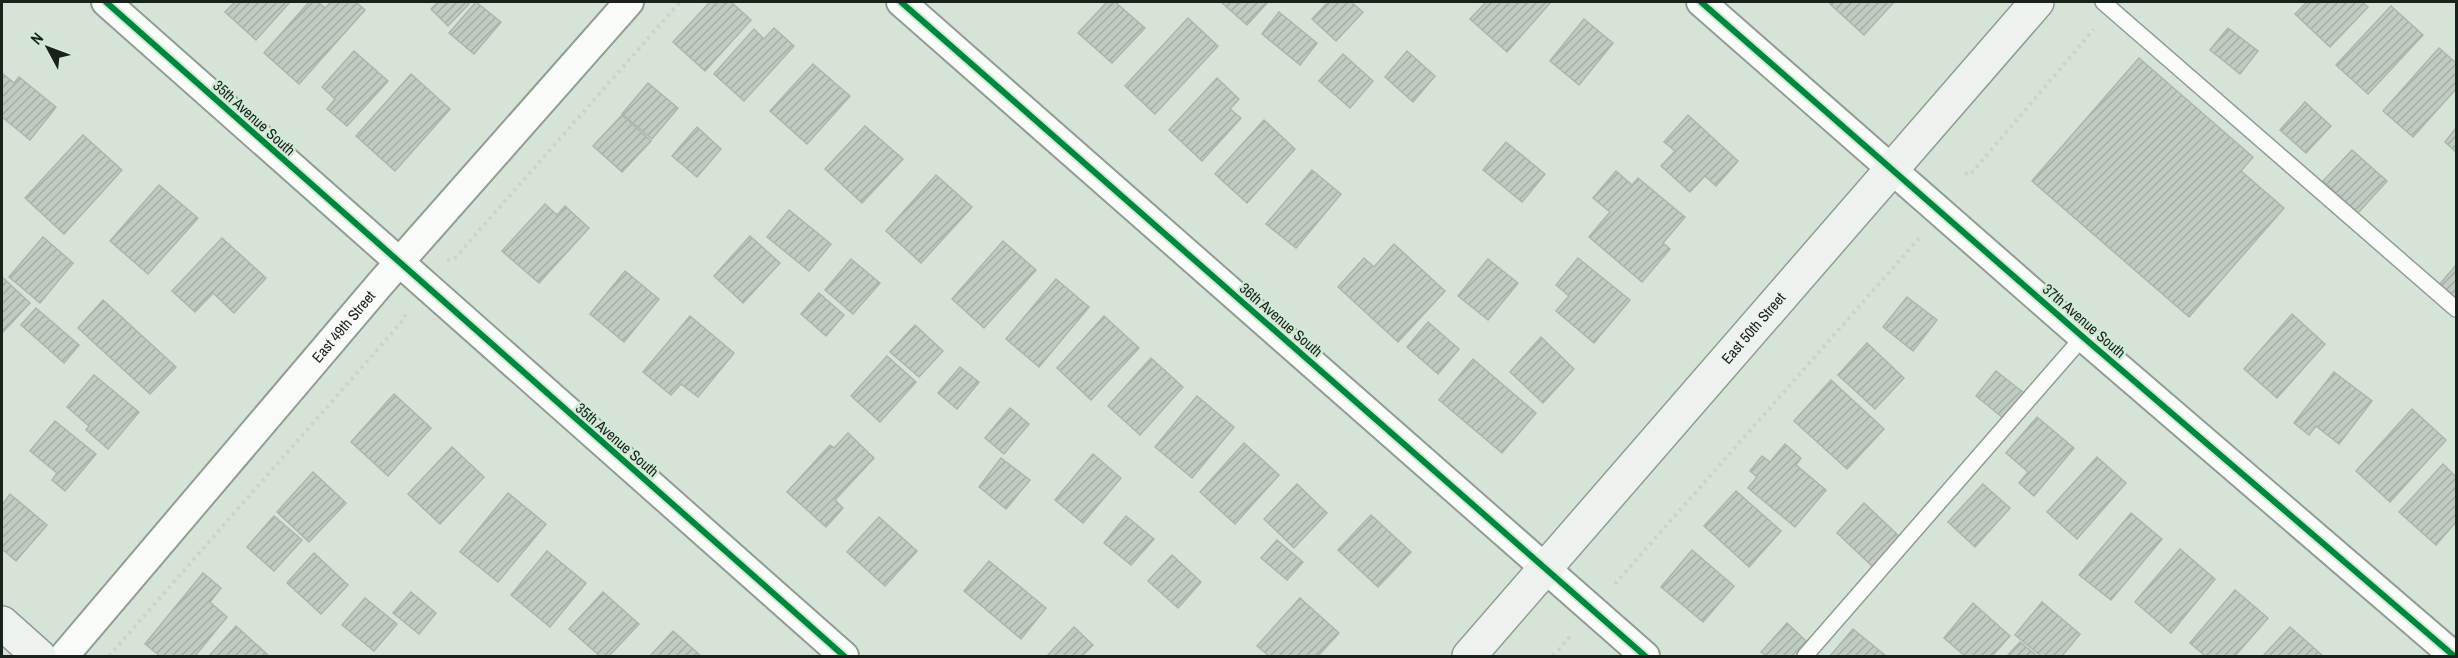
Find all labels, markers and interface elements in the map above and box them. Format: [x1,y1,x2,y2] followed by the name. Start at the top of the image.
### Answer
[18,18,78,78] north arrow
[25,27,48,49] text: N
[209,75,300,160] street label: 35th Avenue South
[1235,278,1327,362] street label: 36th Avenue South
[2038,279,2130,363] street label: 37th Avenue South
[307,286,380,367] street label: East 49th Street
[1716,287,1790,368] street label: East 50th Street
[571,398,663,482] street label: 35th Avenue South

